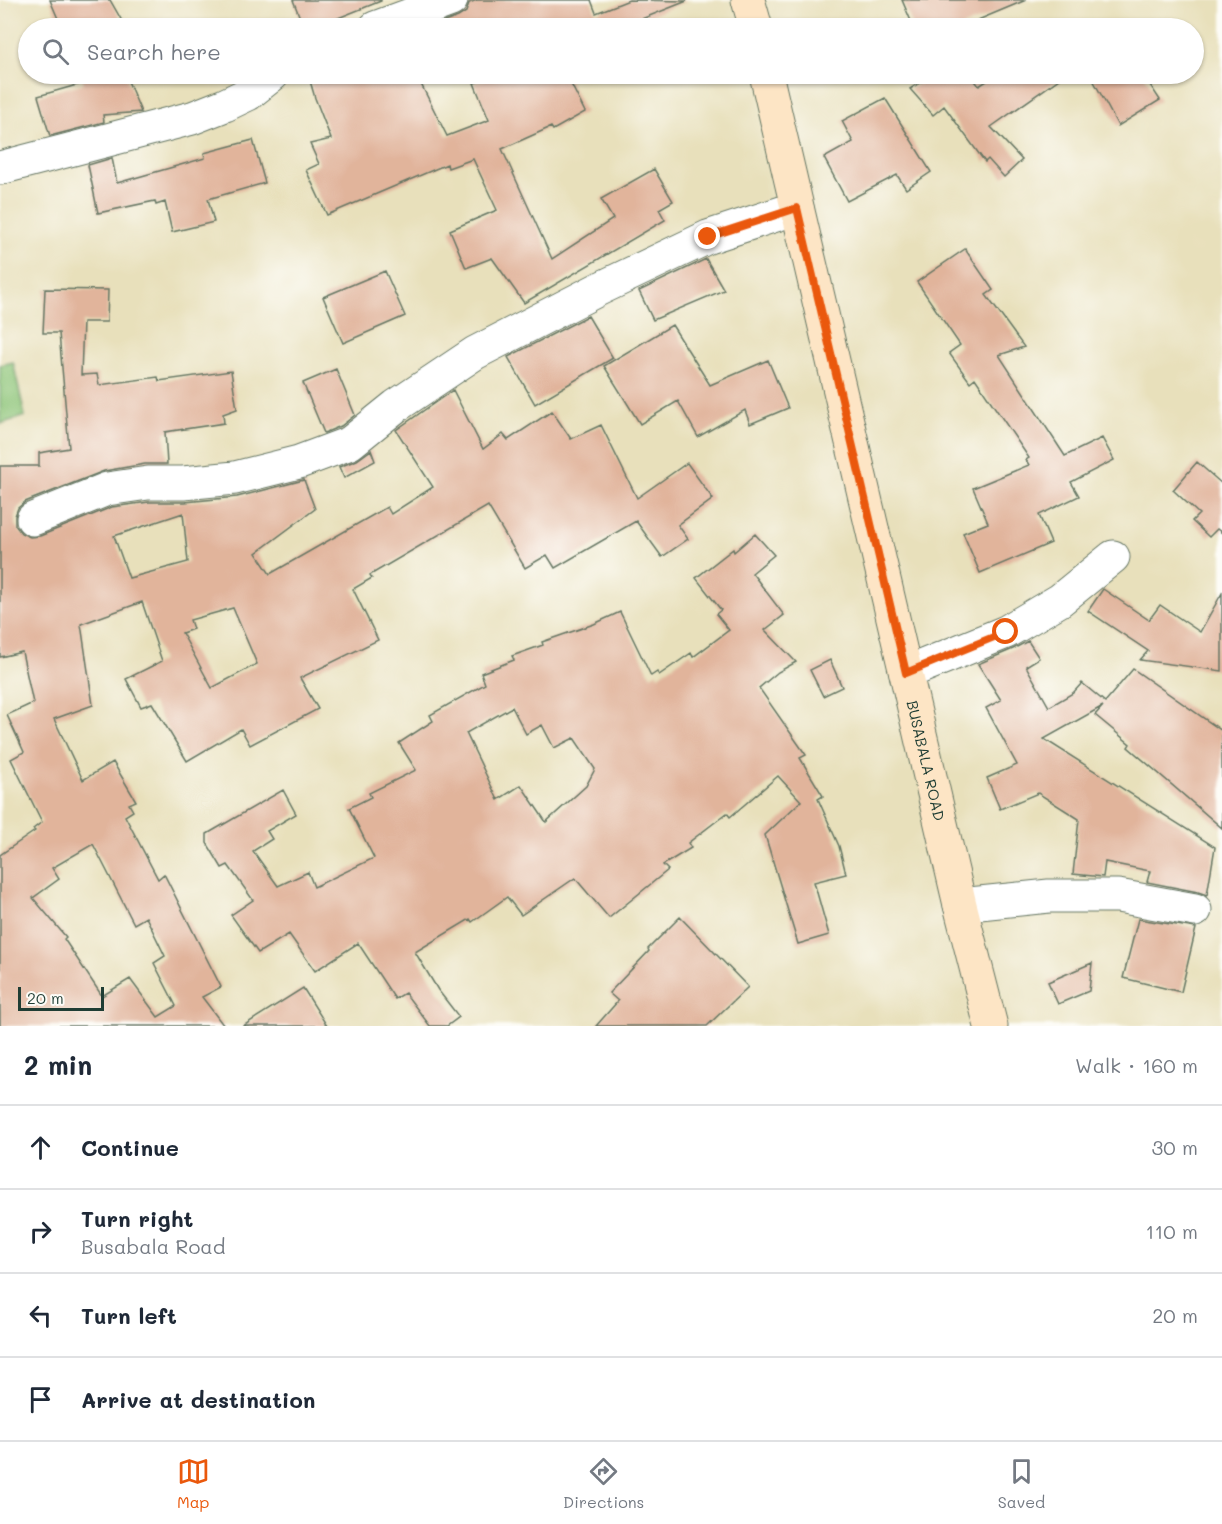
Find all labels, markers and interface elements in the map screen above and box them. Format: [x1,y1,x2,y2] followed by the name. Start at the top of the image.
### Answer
[18,18,1204,84] search box
[39,35,72,68] icon: search
[87,37,221,66] text: Search here
[694,223,720,249] route end
[992,618,1018,644] route start
[903,698,950,823] street label: BUSABALA ROAD
[18,984,104,1012] scale bar
[27,987,64,1008] text: 20 m
[24,1048,92,1082] text: 2 min
[1075,1052,1198,1078] text: Walk · 160 m
[24,1131,57,1164] icon: ahead
[81,1133,179,1162] text: Continue
[1152,1134,1198,1160] text: 30 m
[81,1204,193,1233] text: Turn right
[24,1215,57,1248] icon: right
[1145,1218,1198,1244] text: 110 m
[81,1233,225,1259] text: Busabala Road
[24,1299,57,1332] icon: left
[81,1301,177,1330] text: Turn left
[1152,1302,1198,1328] text: 20 m
[24,1383,57,1416] icon: arrive
[81,1385,316,1414] text: Arrive at destination
[177,1455,210,1512] tab: Map
[563,1455,644,1512] tab: Directions
[998,1455,1045,1512] tab: Saved

